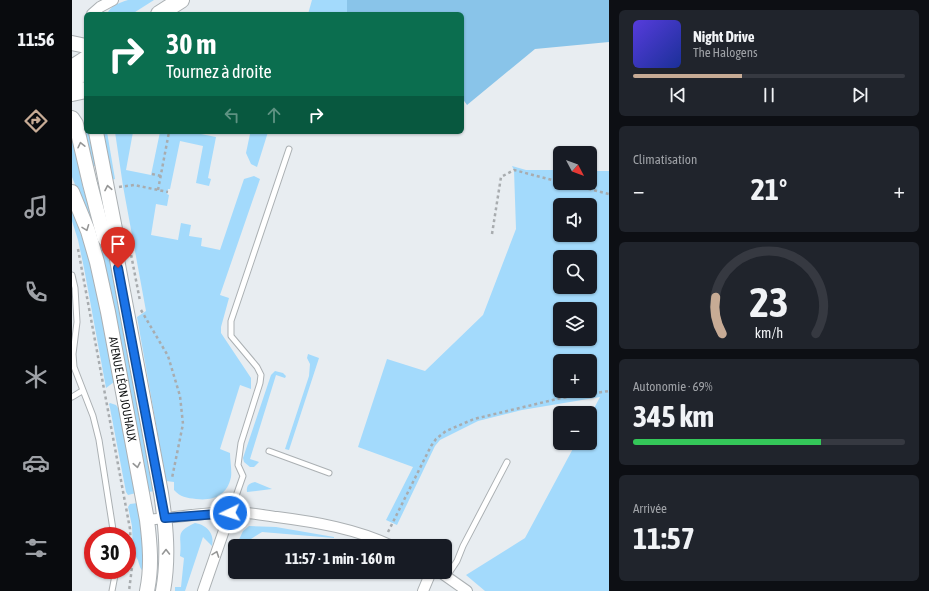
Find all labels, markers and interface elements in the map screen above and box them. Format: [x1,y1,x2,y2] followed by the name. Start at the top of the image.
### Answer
[100,28,152,80] icon: right
[166,28,216,60] text: 30 m
[693,28,755,45] text: Night Drive
[17,29,55,50] text: 11:56
[693,45,758,60] text: The Halogens
[166,61,272,82] text: Tournez à droite
[667,84,689,106] icon: previous
[758,84,780,106] icon: pause
[849,84,871,106] icon: next
[221,104,243,126] icon: left
[263,104,285,126] icon: ahead
[305,104,327,126] icon: right
[22,107,50,135] icon: directions
[77,142,85,148] one-way arrow
[553,146,597,190] north arrow
[553,146,597,450] map controls
[633,152,697,167] text: Climatisation
[751,172,787,206] text: 21°
[633,177,644,203] text: −
[894,177,905,203] text: +
[104,185,112,191] one-way arrow
[22,193,50,221] icon: music
[553,198,597,242] button: sound
[82,225,90,232] one-way arrow
[101,227,135,268] pin
[107,233,129,255] icon: arrive
[553,250,597,294] button: search
[749,277,789,325] text: 23
[22,278,50,306] icon: phone
[553,302,597,346] button: layers
[755,324,783,340] text: km/h
[106,335,139,443] street label: AVENUE LÉON JOUHAUX
[553,354,597,398] button: +
[22,363,50,391] icon: climate
[633,379,713,394] text: Autonomie · 69%
[633,399,714,433] text: 345 km
[553,406,597,450] button: −
[22,449,50,477] icon: car
[132,462,140,468] one-way arrow
[209,492,251,534] position arrow
[633,501,667,516] text: Arrivée
[633,521,695,555] text: 11:57
[84,527,136,579] speed limit sign: 30
[22,534,50,562] icon: filters
[162,549,171,555] one-way arrow
[285,550,395,567] text: 11:57 · 1 min · 160 m
[212,551,220,558] one-way arrow

